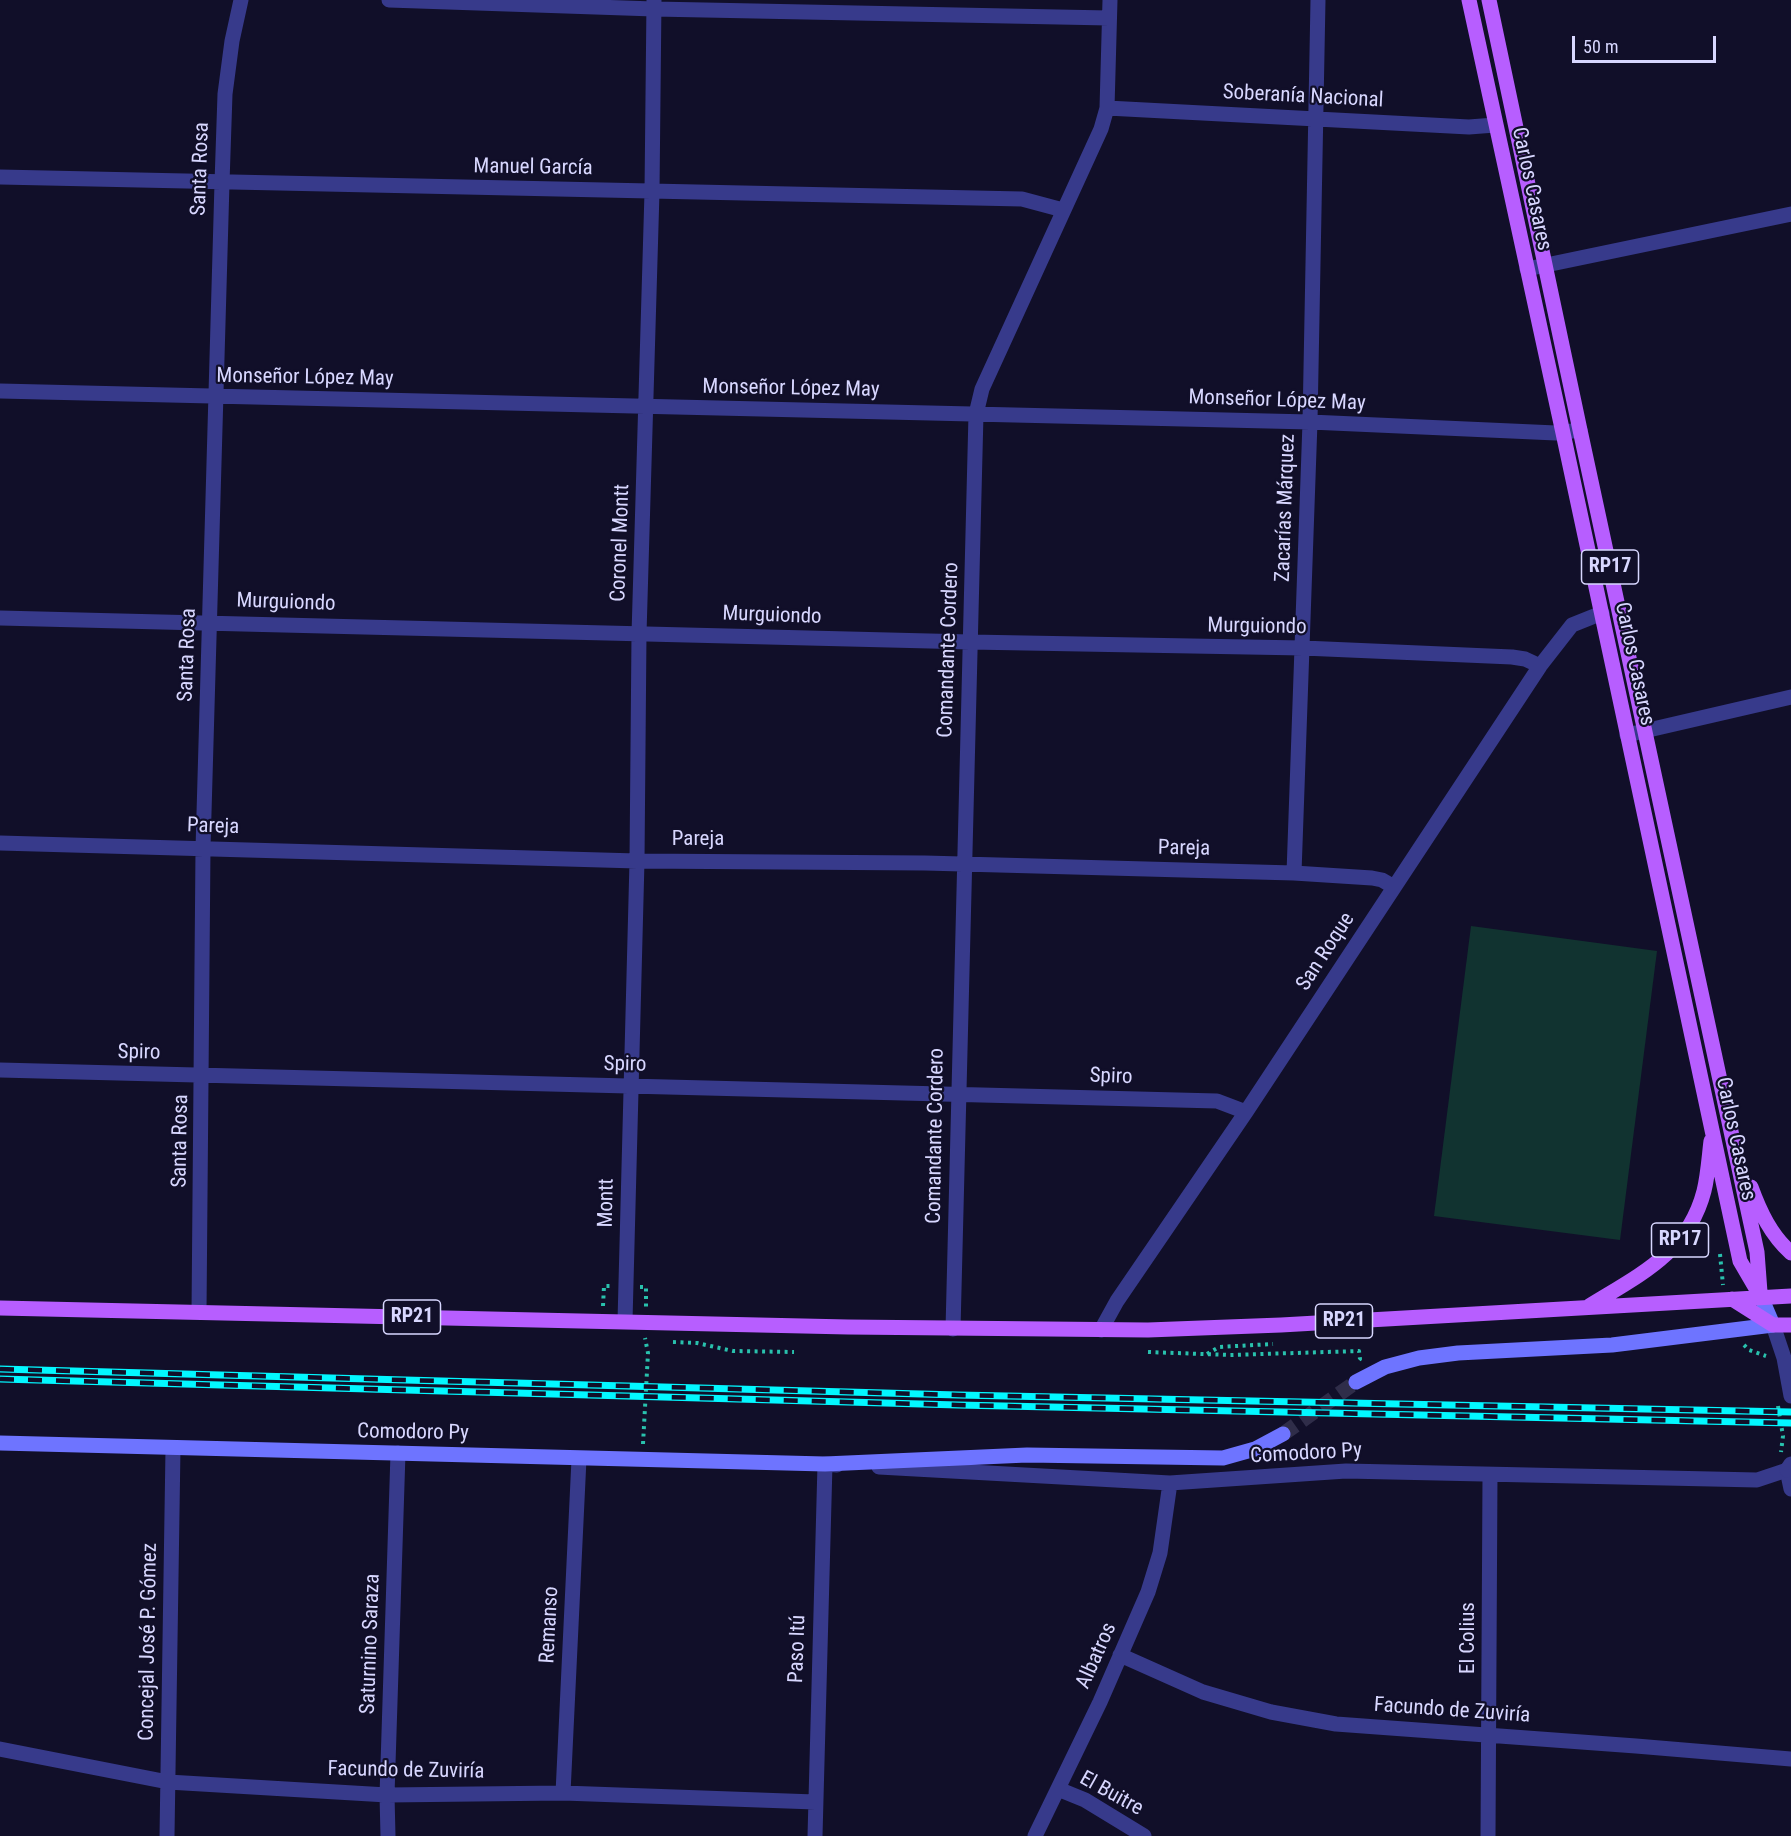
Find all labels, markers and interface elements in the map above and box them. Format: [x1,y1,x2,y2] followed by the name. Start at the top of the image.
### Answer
[1575,24,1719,62] scale bar
[1583,36,1618,57] text: 50 m
[1222,80,1384,114] street label: Soberanía Nacional
[187,122,215,216] street label: Santa Rosa
[1506,125,1556,253] street label: Carlos Casares
[473,154,593,182] street label: Manuel García
[216,364,394,392] street label: Monseñor López May
[702,375,880,403] street label: Monseñor López May
[1188,385,1366,417] street label: Monseñor López May
[1271,433,1301,583] street label: Zacarías Márquez
[606,484,636,602] street label: Coronel Montt
[1582,550,1638,584] road number: RP17
[933,562,965,738] street label: Comandante Cordero
[236,589,336,617] street label: Murguiondo
[1609,600,1659,728] street label: Carlos Casares
[722,602,822,630] street label: Murguiondo
[174,608,202,702] street label: Santa Rosa
[1207,614,1307,640] street label: Murguiondo
[186,813,240,841] street label: Pareja
[672,827,724,853] street label: Pareja
[1158,836,1210,862] street label: Pareja
[1291,908,1361,996] street label: San Roque
[117,1040,161,1066] street label: Spiro
[922,1048,950,1224] street label: Comandante Cordero
[603,1052,647,1078] street label: Spiro
[1089,1064,1133,1090] street label: Spiro
[1710,1075,1760,1203] street label: Carlos Casares
[168,1094,194,1188] street label: Santa Rosa
[594,1178,620,1228] street label: Montt
[1652,1223,1708,1257] road number: RP17
[384,1300,440,1334] road number: RP21
[1316,1304,1372,1338] road number: RP21
[357,1419,469,1447] street label: Comodoro Py
[1249,1438,1363,1470] street label: Comodoro Py
[135,1543,163,1741] street label: Concejal José P. Gómez
[356,1573,386,1715] street label: Saturnino Saraza
[535,1586,565,1664] street label: Remanso
[1456,1602,1482,1674] street label: El Colius
[784,1615,812,1683] street label: Paso Itú
[1071,1619,1123,1693] street label: Albatros
[1373,1693,1531,1729] street label: Facundo de Zuviría
[327,1757,485,1785] street label: Facundo de Zuviría
[1075,1766,1147,1822] street label: El Buitre

